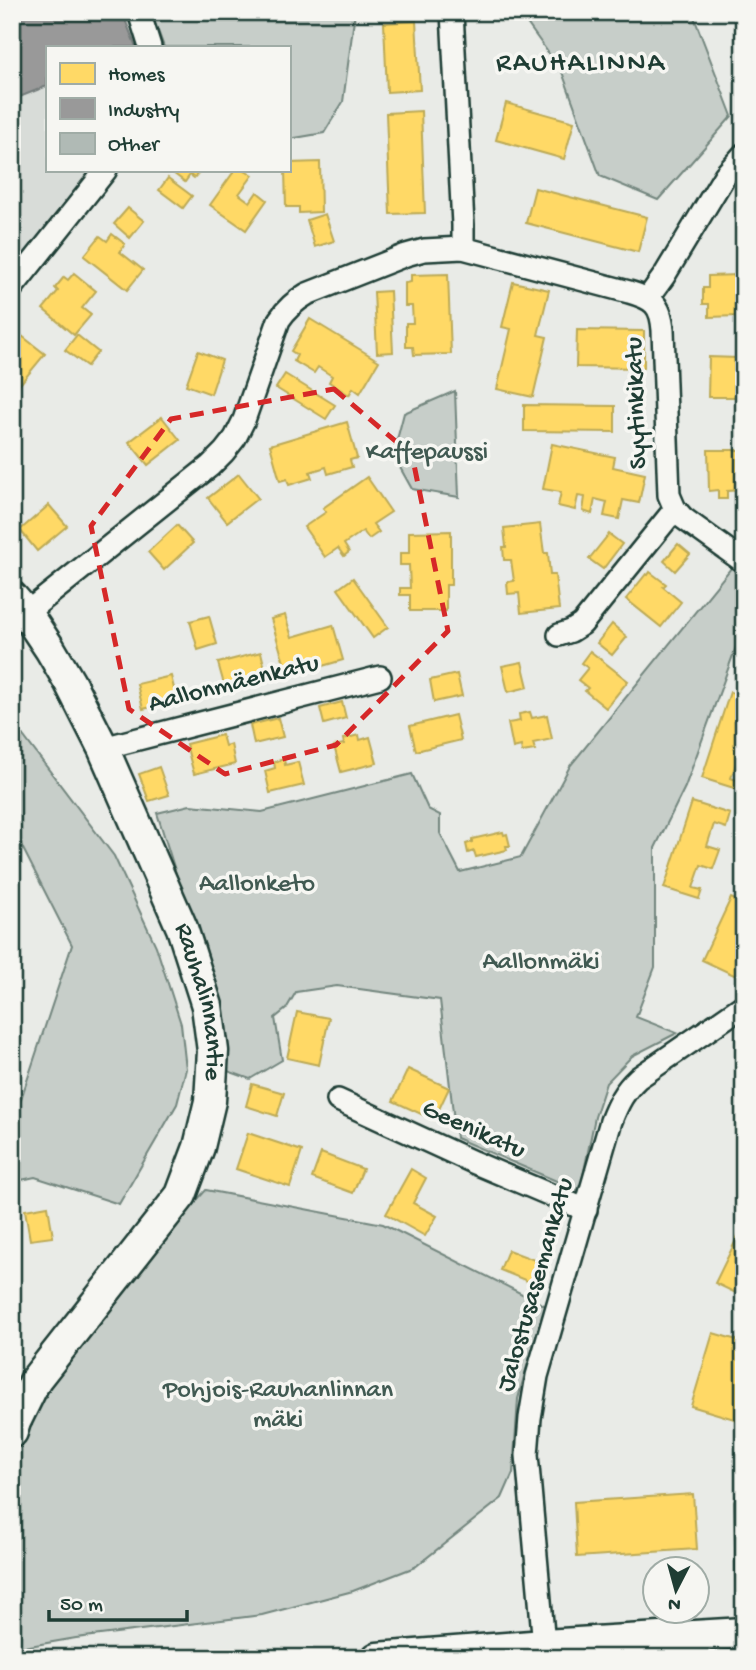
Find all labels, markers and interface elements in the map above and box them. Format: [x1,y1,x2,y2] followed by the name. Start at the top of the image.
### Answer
[46,46,290,172] legend
[496,48,666,81] district label: RAUHALINNA
[108,64,166,89] text: Homes
[108,100,179,125] text: Industry
[108,134,160,159] text: Other
[620,336,656,470] street label: Syytinkikatu
[366,438,488,469] park label: Kaffepaussi
[146,649,322,721] street label: Aallonmäenkatu
[199,870,315,901] park label: Aallonketo
[166,919,229,1082] street label: Rauhalinnantie
[482,948,600,979] park label: Aallonmäki
[416,1094,530,1168] street label: Geenikatu
[492,1175,582,1395] street label: Jalostusasemankatu
[162,1376,394,1437] park label: Pohjois-Rauhanlinnan mäki
[640,1554,710,1624] north arrow
[49,1579,187,1623] scale bar
[667,1591,682,1616] text: N
[60,1594,103,1619] text: 50 m

